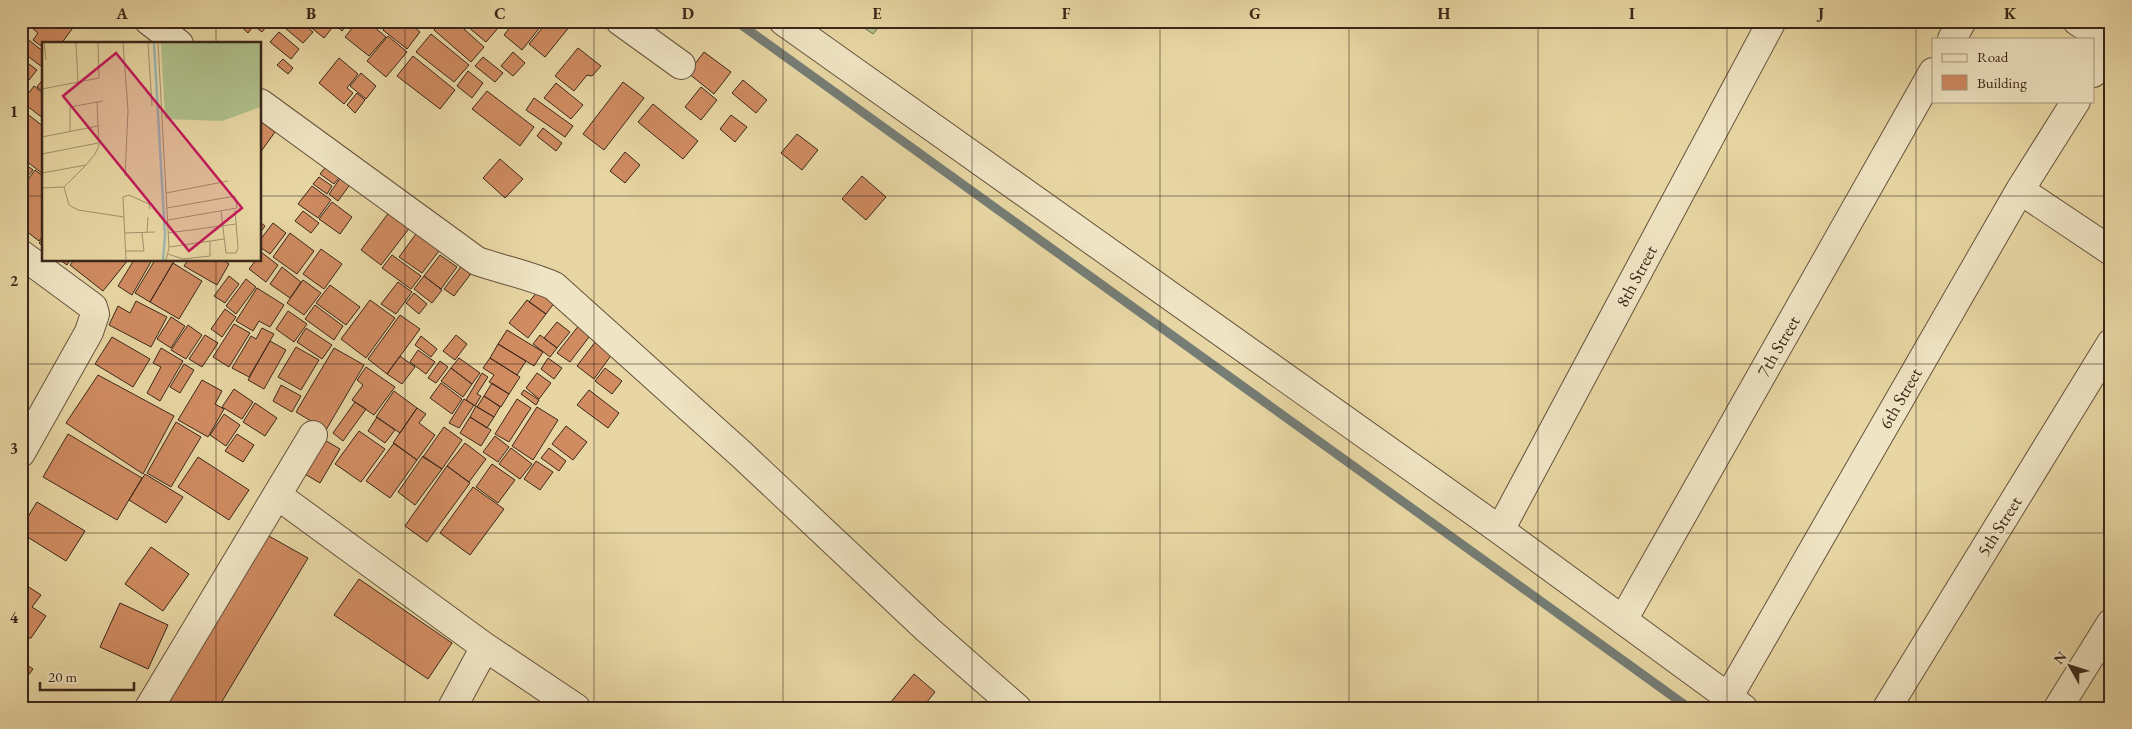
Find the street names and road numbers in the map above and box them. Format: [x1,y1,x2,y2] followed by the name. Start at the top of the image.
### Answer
[1610,241,1662,311] street label: 8th Street
[1751,311,1805,381] street label: 7th Street
[1873,363,1927,433] street label: 6th Street
[1972,491,2027,560] street label: 5th Street

